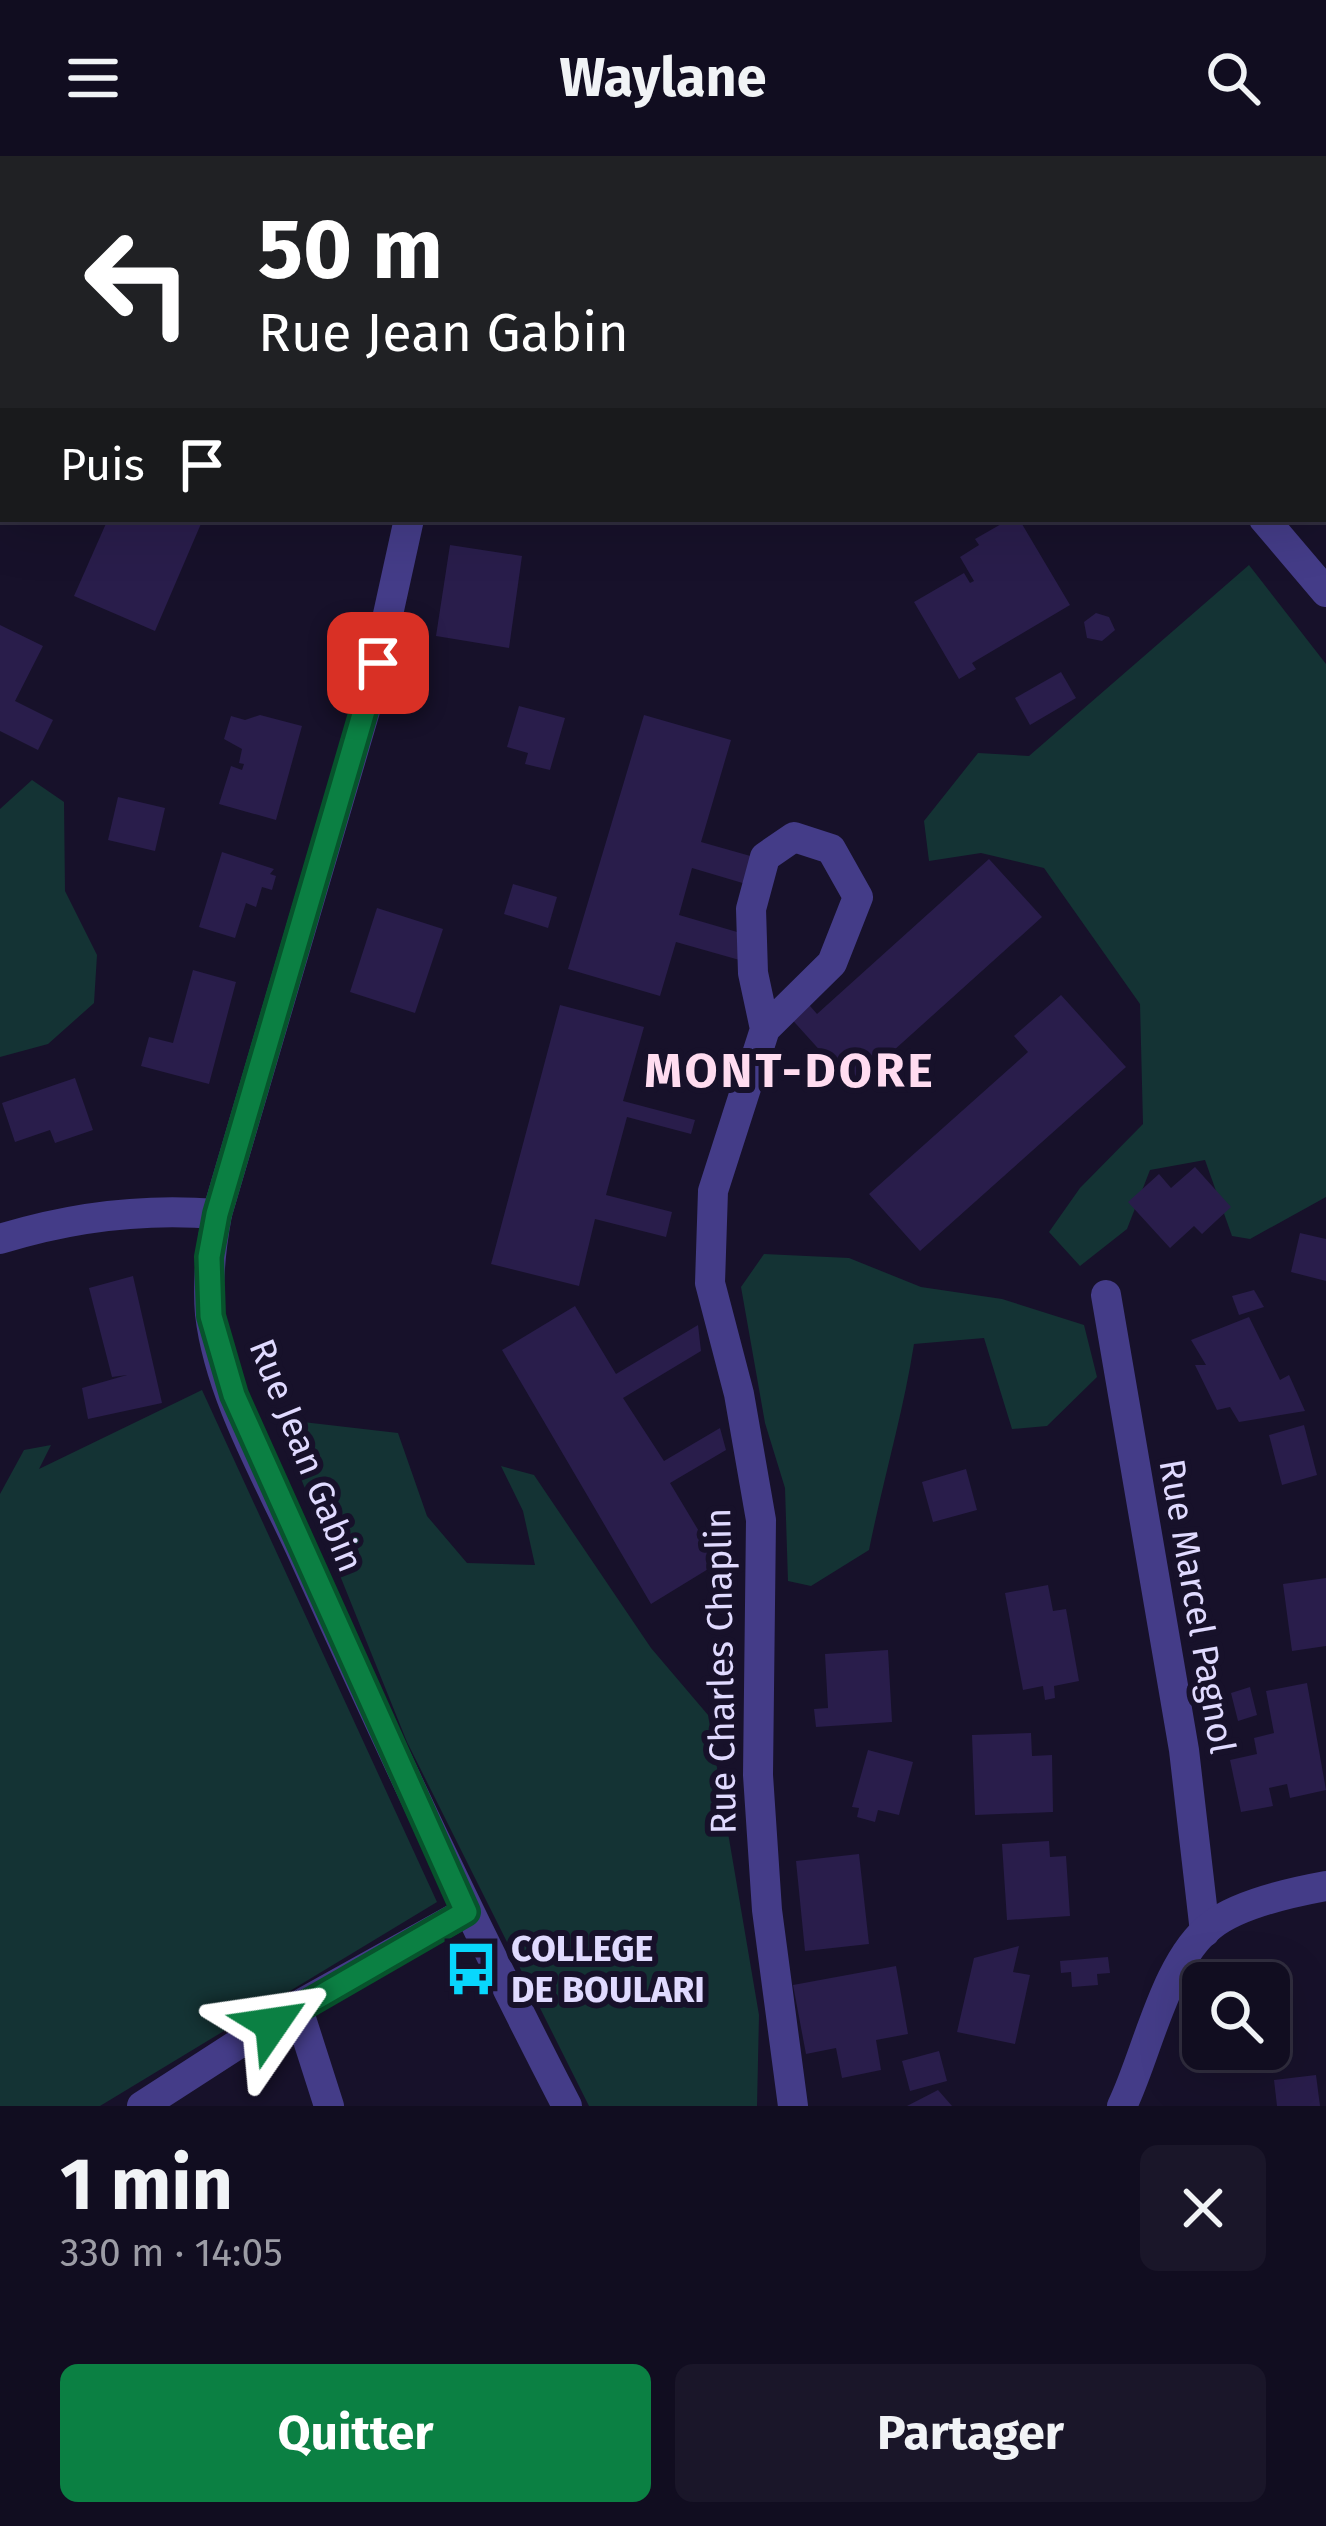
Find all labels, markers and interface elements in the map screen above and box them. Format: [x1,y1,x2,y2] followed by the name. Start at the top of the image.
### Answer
[60,45,126,111] icon: menu
[1200,45,1266,111] icon: search
[559,46,767,110] text: Waylane
[258,199,443,300] text: 50 m
[60,204,216,360] icon: left
[258,301,629,365] text: Rue Jean Gabin
[169,432,235,498] icon: arrive
[60,438,145,492] text: Puis
[327,612,429,714] pin
[345,630,411,696] icon: arrive
[644,1042,936,1100] district label: MONT-DORE
[239,1332,373,1578] street label: Rue Jean Gabin
[1149,1456,1245,1757] street label: Rue Marcel Pagnol
[696,1507,746,1834] street label: Rue Charles Chaplin
[511,1927,705,2012] place label: COLLEGE DE BOULARI
[442,1940,500,1998] bus stop icon: COLLEGE DE BOULARI
[209,1961,335,2087] position arrow
[1182,1962,1290,2070] map controls
[1182,1962,1290,2070] button: search
[60,2142,233,2228] text: 1 min
[1140,2145,1266,2271] button: close
[60,2230,283,2276] text: 330 m · 14:05
[60,2364,651,2502] button: Quitter
[675,2364,1266,2502] button: Partager

